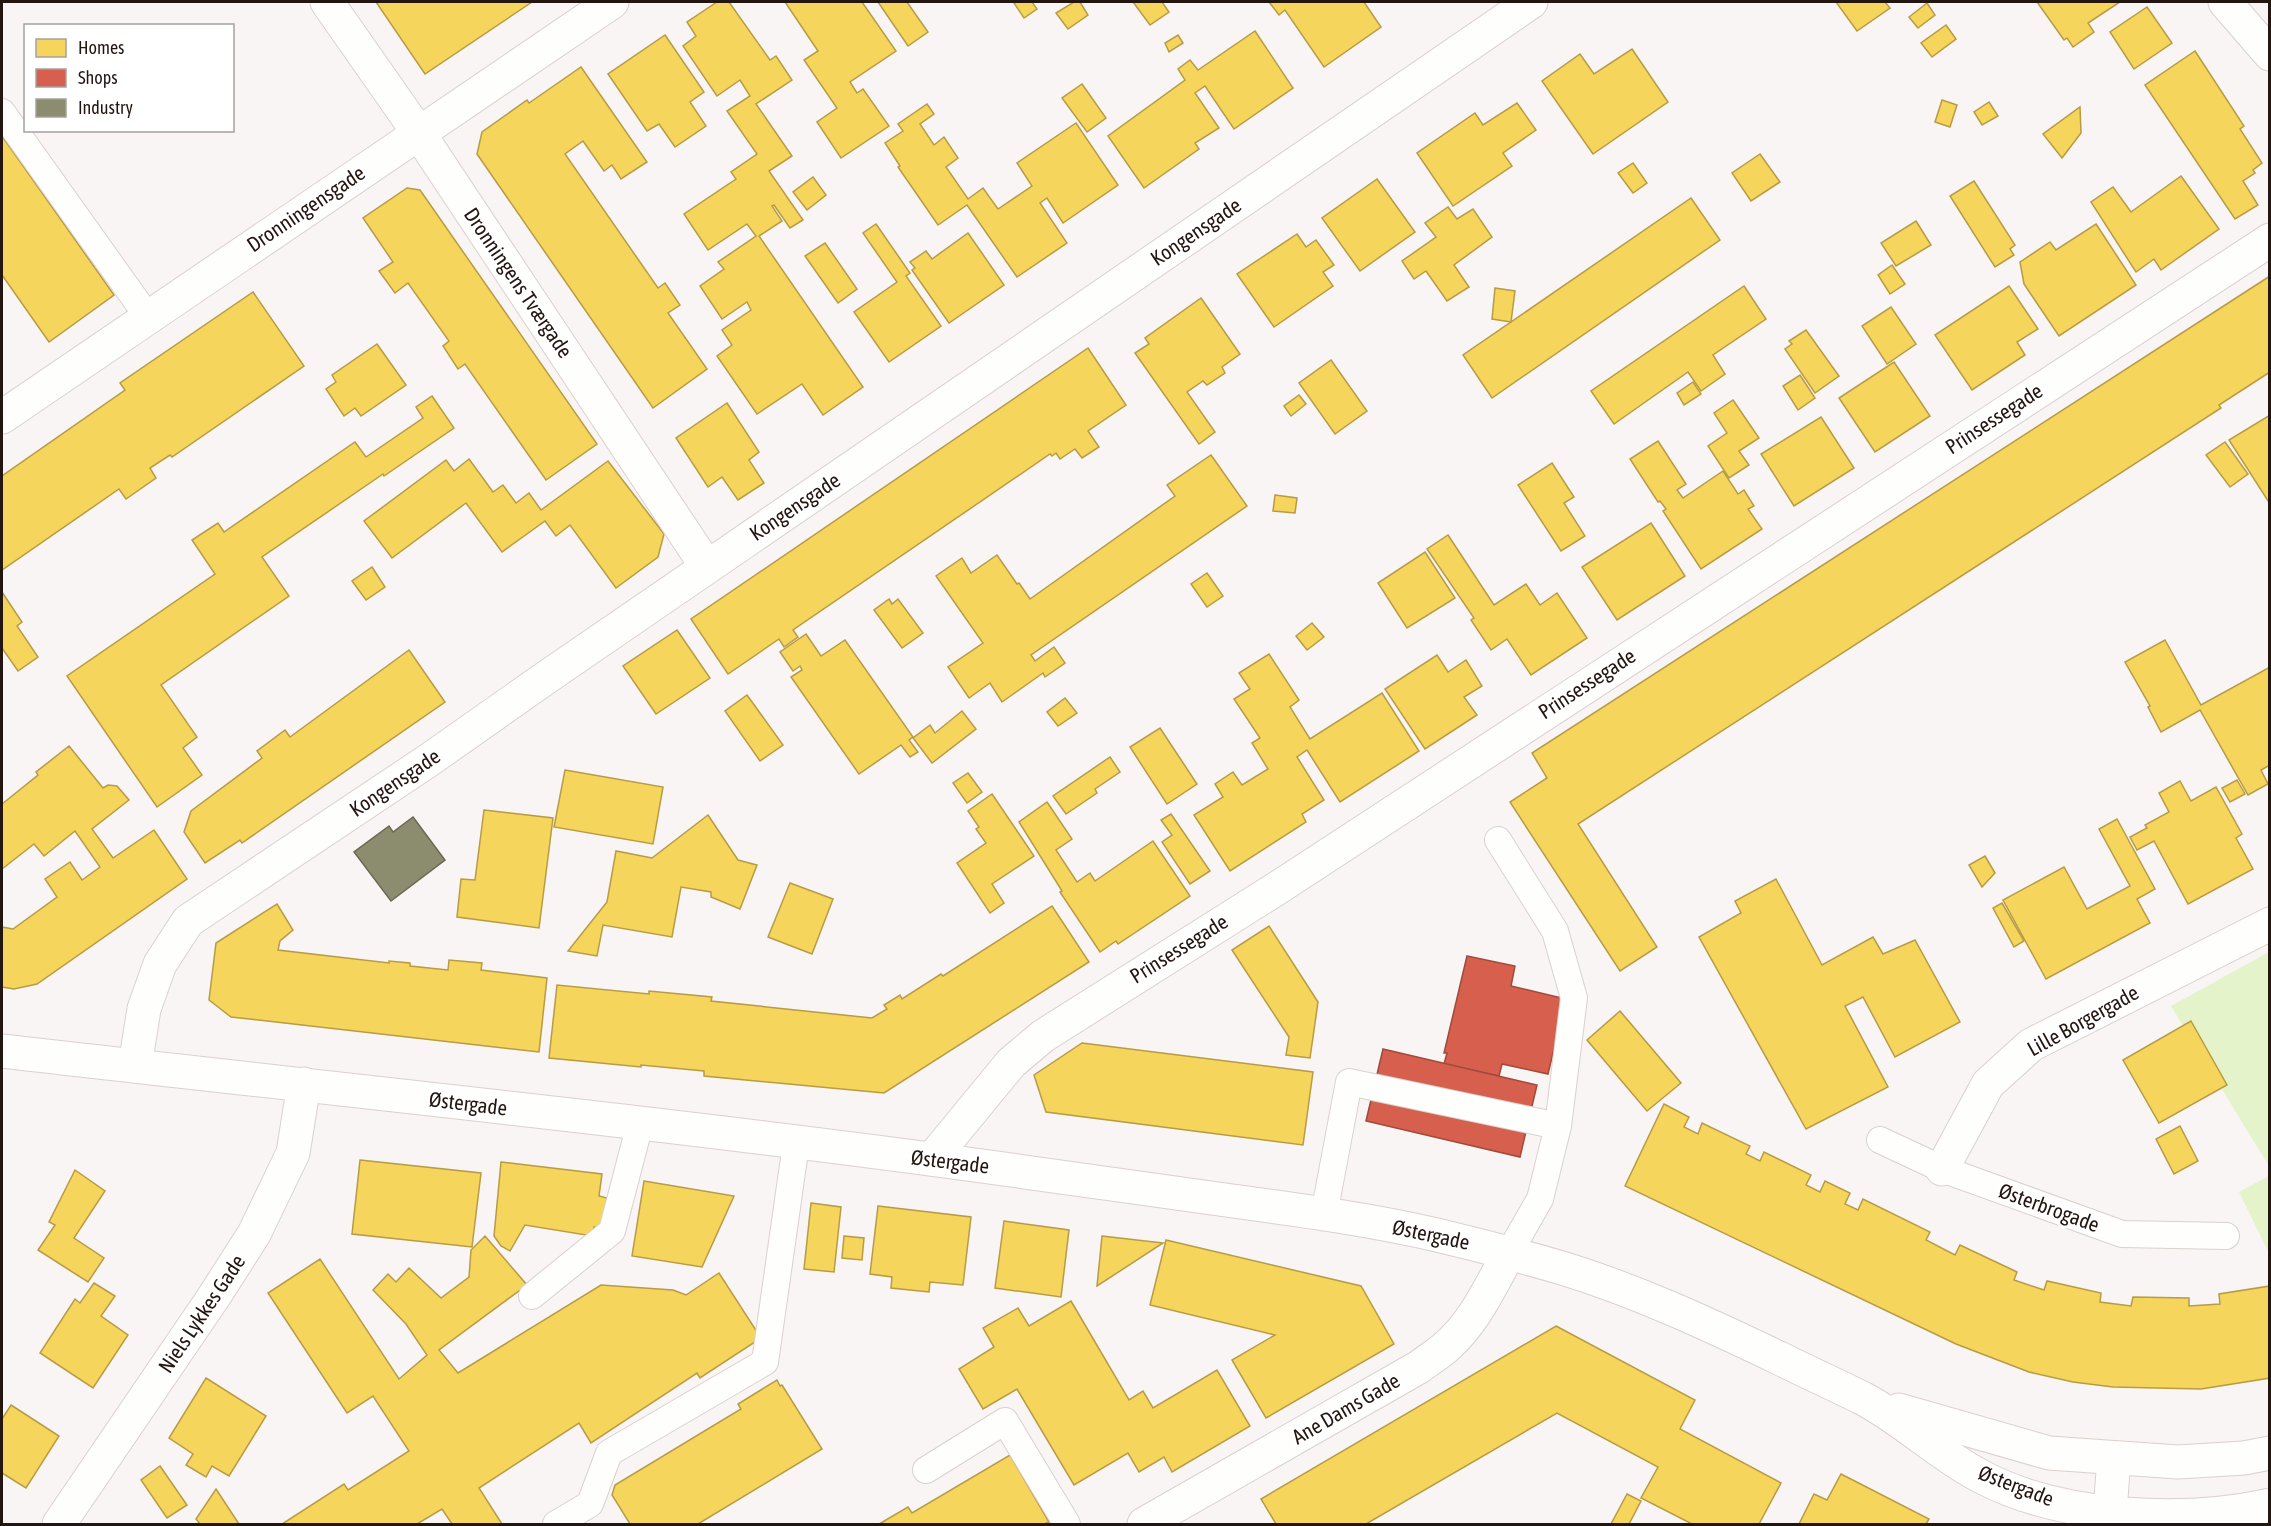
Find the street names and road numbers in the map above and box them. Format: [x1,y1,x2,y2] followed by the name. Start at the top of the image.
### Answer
[242,160,369,256] street label: Dronningensgade
[1146,192,1245,270] street label: Kongensgade
[460,203,578,362] street label: Dronningens Tværgade
[1941,378,2046,458] street label: Prinsessegade
[745,467,844,545] street label: Kongensgade
[1534,643,1639,723] street label: Prinsessegade
[345,743,444,821] street label: Kongensgade
[1125,909,1232,988] street label: Prinsessegade
[2023,980,2142,1060] street label: Lille Borgergade
[428,1086,509,1120] street label: Østergade
[910,1144,991,1178] street label: Østergade
[1996,1178,2103,1236] street label: Østerbrogade
[1390,1214,1472,1254] street label: Østergade
[153,1250,249,1377] street label: Niels Lykkes Gade
[1287,1368,1404,1449] street label: Ane Dams Gade
[1975,1460,2057,1510] street label: Østergade

